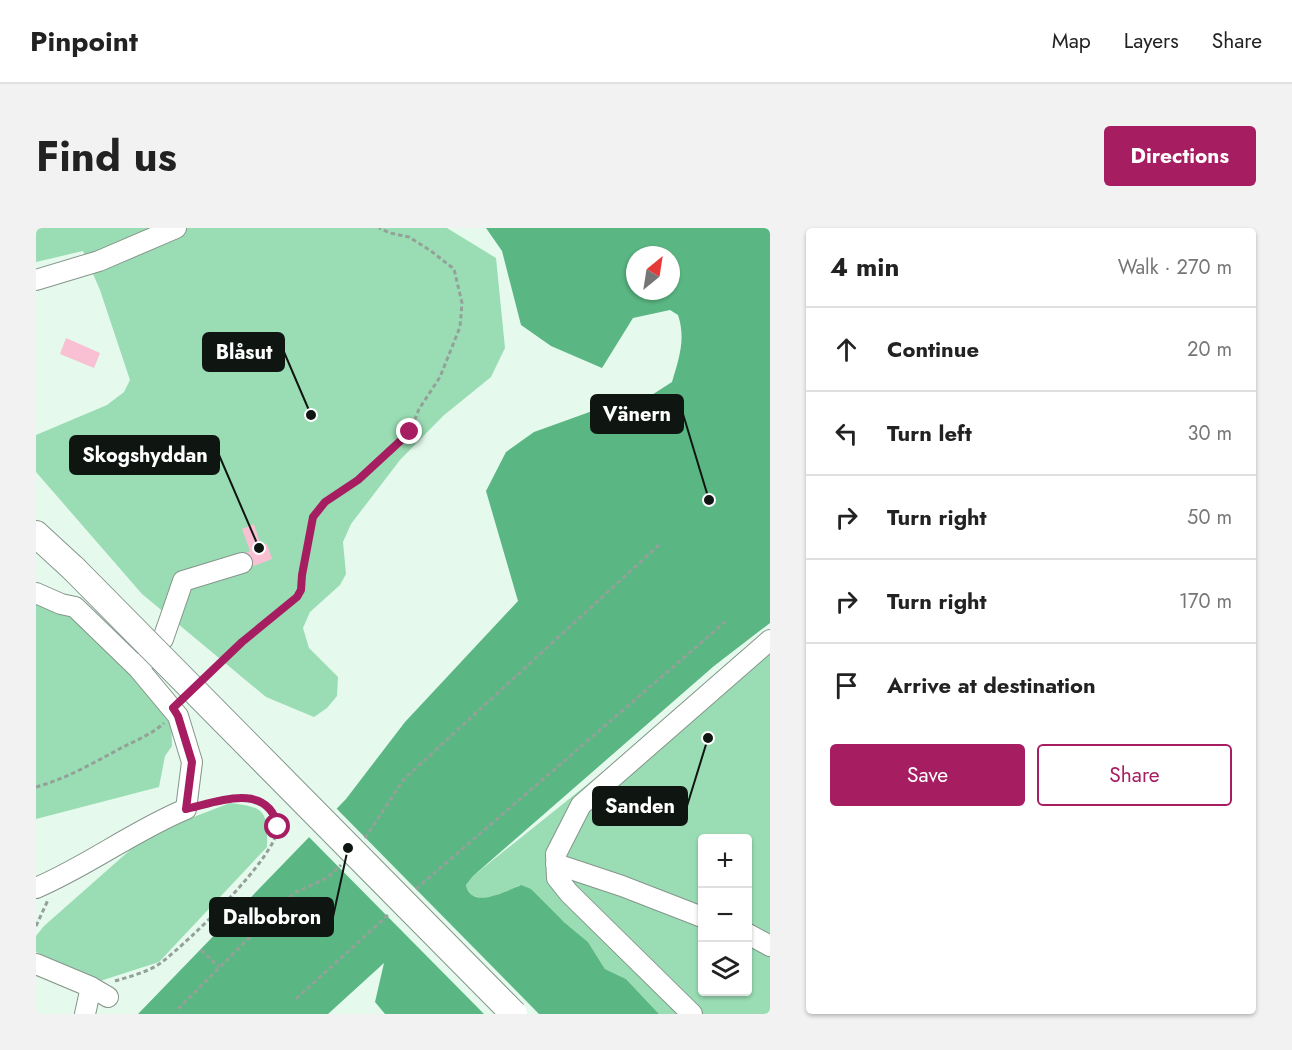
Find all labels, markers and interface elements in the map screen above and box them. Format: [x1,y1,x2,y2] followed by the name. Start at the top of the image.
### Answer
[30,21,138,62] text: Pinpoint
[1052,26,1091,56] text: Map
[1124,26,1179,56] text: Layers
[1212,26,1262,56] text: Share
[36,126,177,187] text: Find us
[1104,126,1256,186] button: Directions
[626,246,680,300] north arrow
[830,248,899,286] text: 4 min
[1118,253,1232,282] text: Walk · 270 m
[203,333,284,371] callout: Blåsut
[830,333,863,366] icon: ahead
[887,333,979,365] text: Continue
[1187,335,1232,364] text: 20 m
[216,338,273,367] text: Blåsut
[591,395,683,433] callout: Vänern
[602,400,671,429] text: Vänern
[830,417,863,450] icon: left
[887,417,972,449] text: Turn left
[396,418,422,444] route end
[1187,419,1232,448] text: 30 m
[70,436,219,474] callout: Skogshyddan
[82,441,208,470] text: Skogshyddan
[830,501,863,534] icon: right
[887,501,987,533] text: Turn right
[1187,503,1232,532] text: 50 m
[830,585,863,618] icon: right
[887,585,987,617] text: Turn right
[1179,587,1232,616] text: 170 m
[830,669,863,702] icon: arrive
[887,669,1096,701] text: Arrive at destination
[830,744,1025,806] button: Save
[1037,744,1232,806] button: Share
[593,787,687,825] callout: Sanden
[605,792,675,821] text: Sanden
[264,813,290,839] route start
[698,834,752,996] map controls
[698,834,752,888] button: +
[698,888,752,942] button: −
[210,898,333,936] callout: Dalbobron
[223,903,321,932] text: Dalbobron
[698,942,752,996] button: layers

